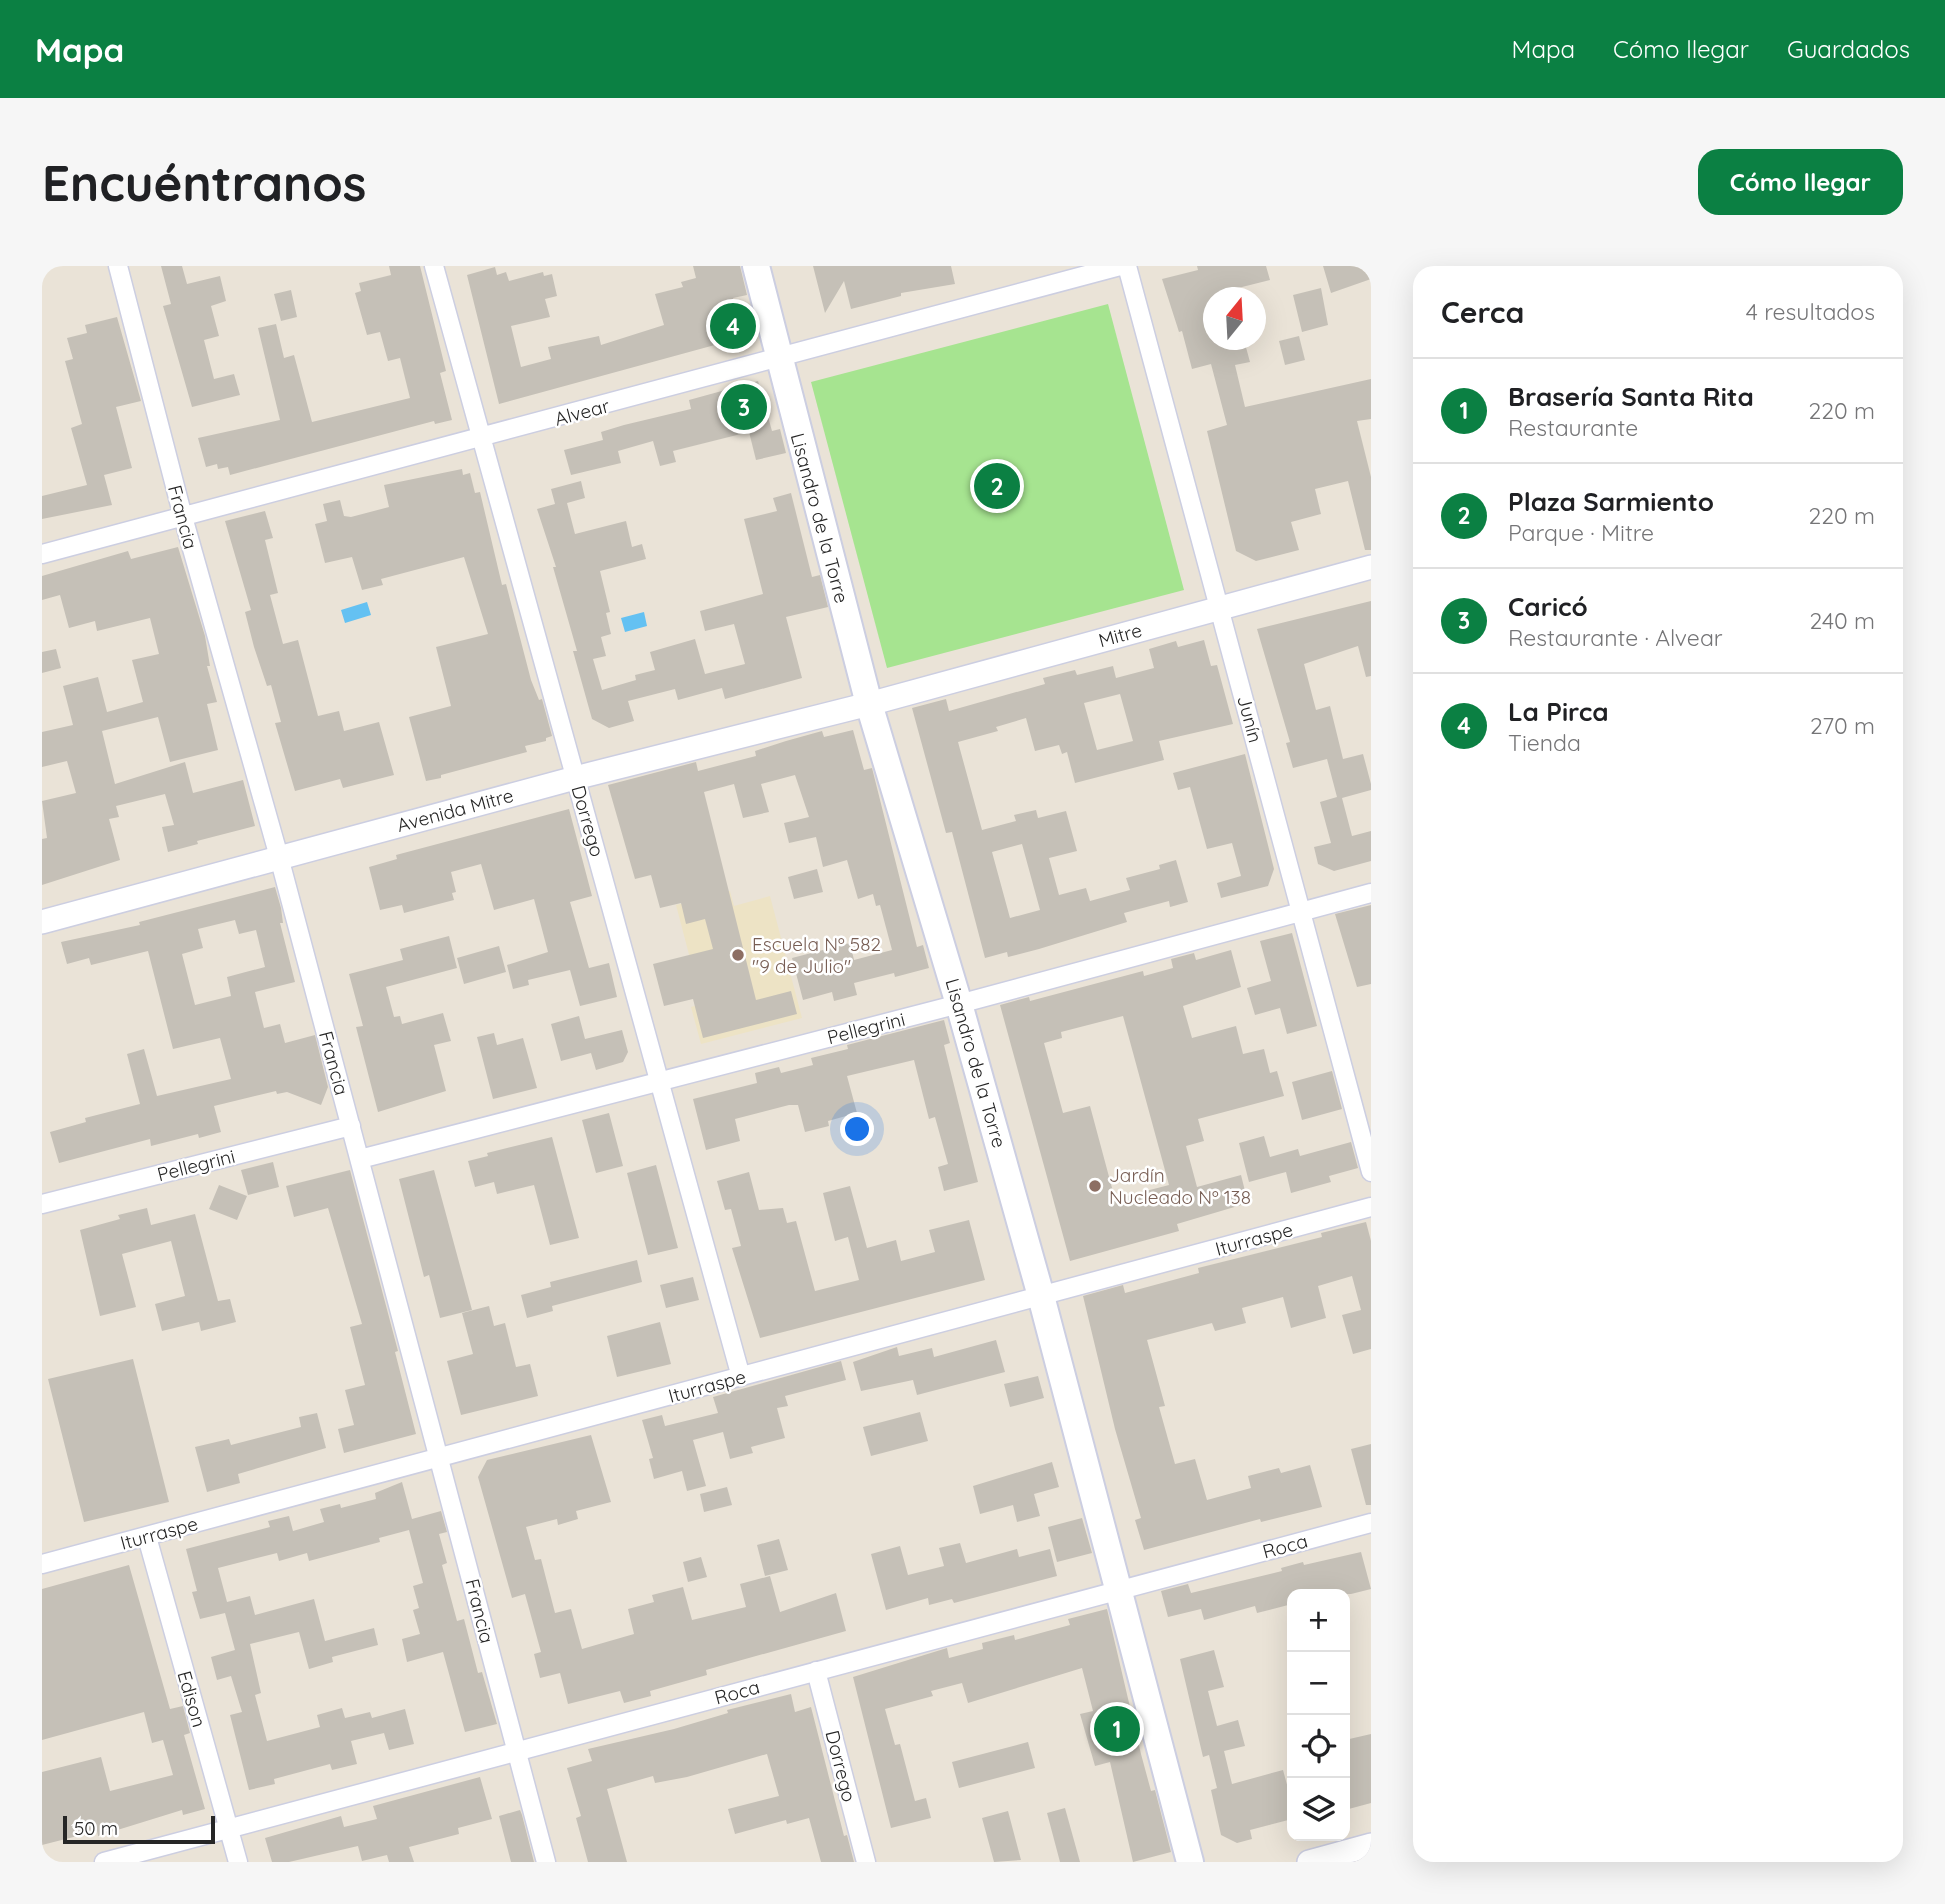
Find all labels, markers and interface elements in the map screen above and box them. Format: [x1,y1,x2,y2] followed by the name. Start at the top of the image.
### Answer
[35,29,124,70] text: Mapa
[1512,34,1575,64] text: Mapa
[1613,34,1749,64] text: Cómo llegar
[1787,34,1910,64] text: Guardados
[1698,149,1903,215] button: Cómo llegar
[42,152,366,213] text: Encuéntranos
[1203,287,1266,350] north arrow
[1441,293,1524,331] text: Cerca
[1746,297,1875,326] text: 4 resultados
[710,300,756,352] pin: 4
[1508,380,1754,413] text: Brasería Santa Rita
[721,381,767,433] pin: 3
[552,393,613,431] street label: Alvear
[1460,396,1468,425] text: 1
[1809,396,1875,425] text: 220 m
[1508,413,1638,442] text: Restaurante
[786,430,854,606] street label: Lisandro de la Torre
[974,460,1020,512] pin: 2
[163,482,203,552] street label: Francia
[1508,485,1714,518] text: Plaza Sarmiento
[1457,501,1471,530] text: 2
[1809,501,1875,530] text: 220 m
[1508,518,1654,547] text: Parque · Mitre
[1508,590,1588,623] text: Caricó
[1458,606,1470,635] text: 3
[1810,606,1875,635] text: 240 m
[1096,618,1144,652] street label: Mitre
[1508,623,1723,652] text: Restaurante · Alvear
[1232,693,1268,745] street label: Junín
[1508,695,1609,728] text: La Pirca
[1457,711,1471,740] text: 4
[1810,711,1875,740] text: 270 m
[1508,728,1581,757] text: Tienda
[394,783,516,837] street label: Avenida Mitre
[566,783,610,859] street label: Dorrego
[752,932,881,978] place label: Escuela Nº 582 "9 de Julio"
[730,947,746,963] marker: Escuela Nº 582 "9 de Julio"
[940,976,1012,1150] street label: Lisandro de la Torre
[825,1007,907,1049] street label: Pellegrini
[314,1028,354,1098] street label: Francia
[840,1112,874,1146] your location
[155,1144,237,1186] street label: Pellegrini
[1109,1163,1251,1209] place label: Jardín Nucleado Nº 138
[1087,1178,1103,1194] marker: Jardín Nucleado Nº 138
[1213,1217,1295,1261] street label: Iturraspe
[666,1364,748,1408] street label: Iturraspe
[118,1511,200,1555] street label: Iturraspe
[1260,1529,1310,1563] street label: Roca
[460,1576,500,1646] street label: Francia
[1287,1589,1350,1841] map controls
[1287,1589,1350,1652] button: +
[1287,1652,1350,1715] button: −
[173,1668,211,1730] street label: Edison
[712,1675,762,1709] street label: Roca
[1094,1703,1140,1755] pin: 1
[1287,1715,1350,1778] button: locate
[821,1728,861,1804] street label: Dorrego
[1287,1778,1350,1841] button: layers
[63,1813,215,1845] scale bar
[74,1816,118,1840] text: 50 m

